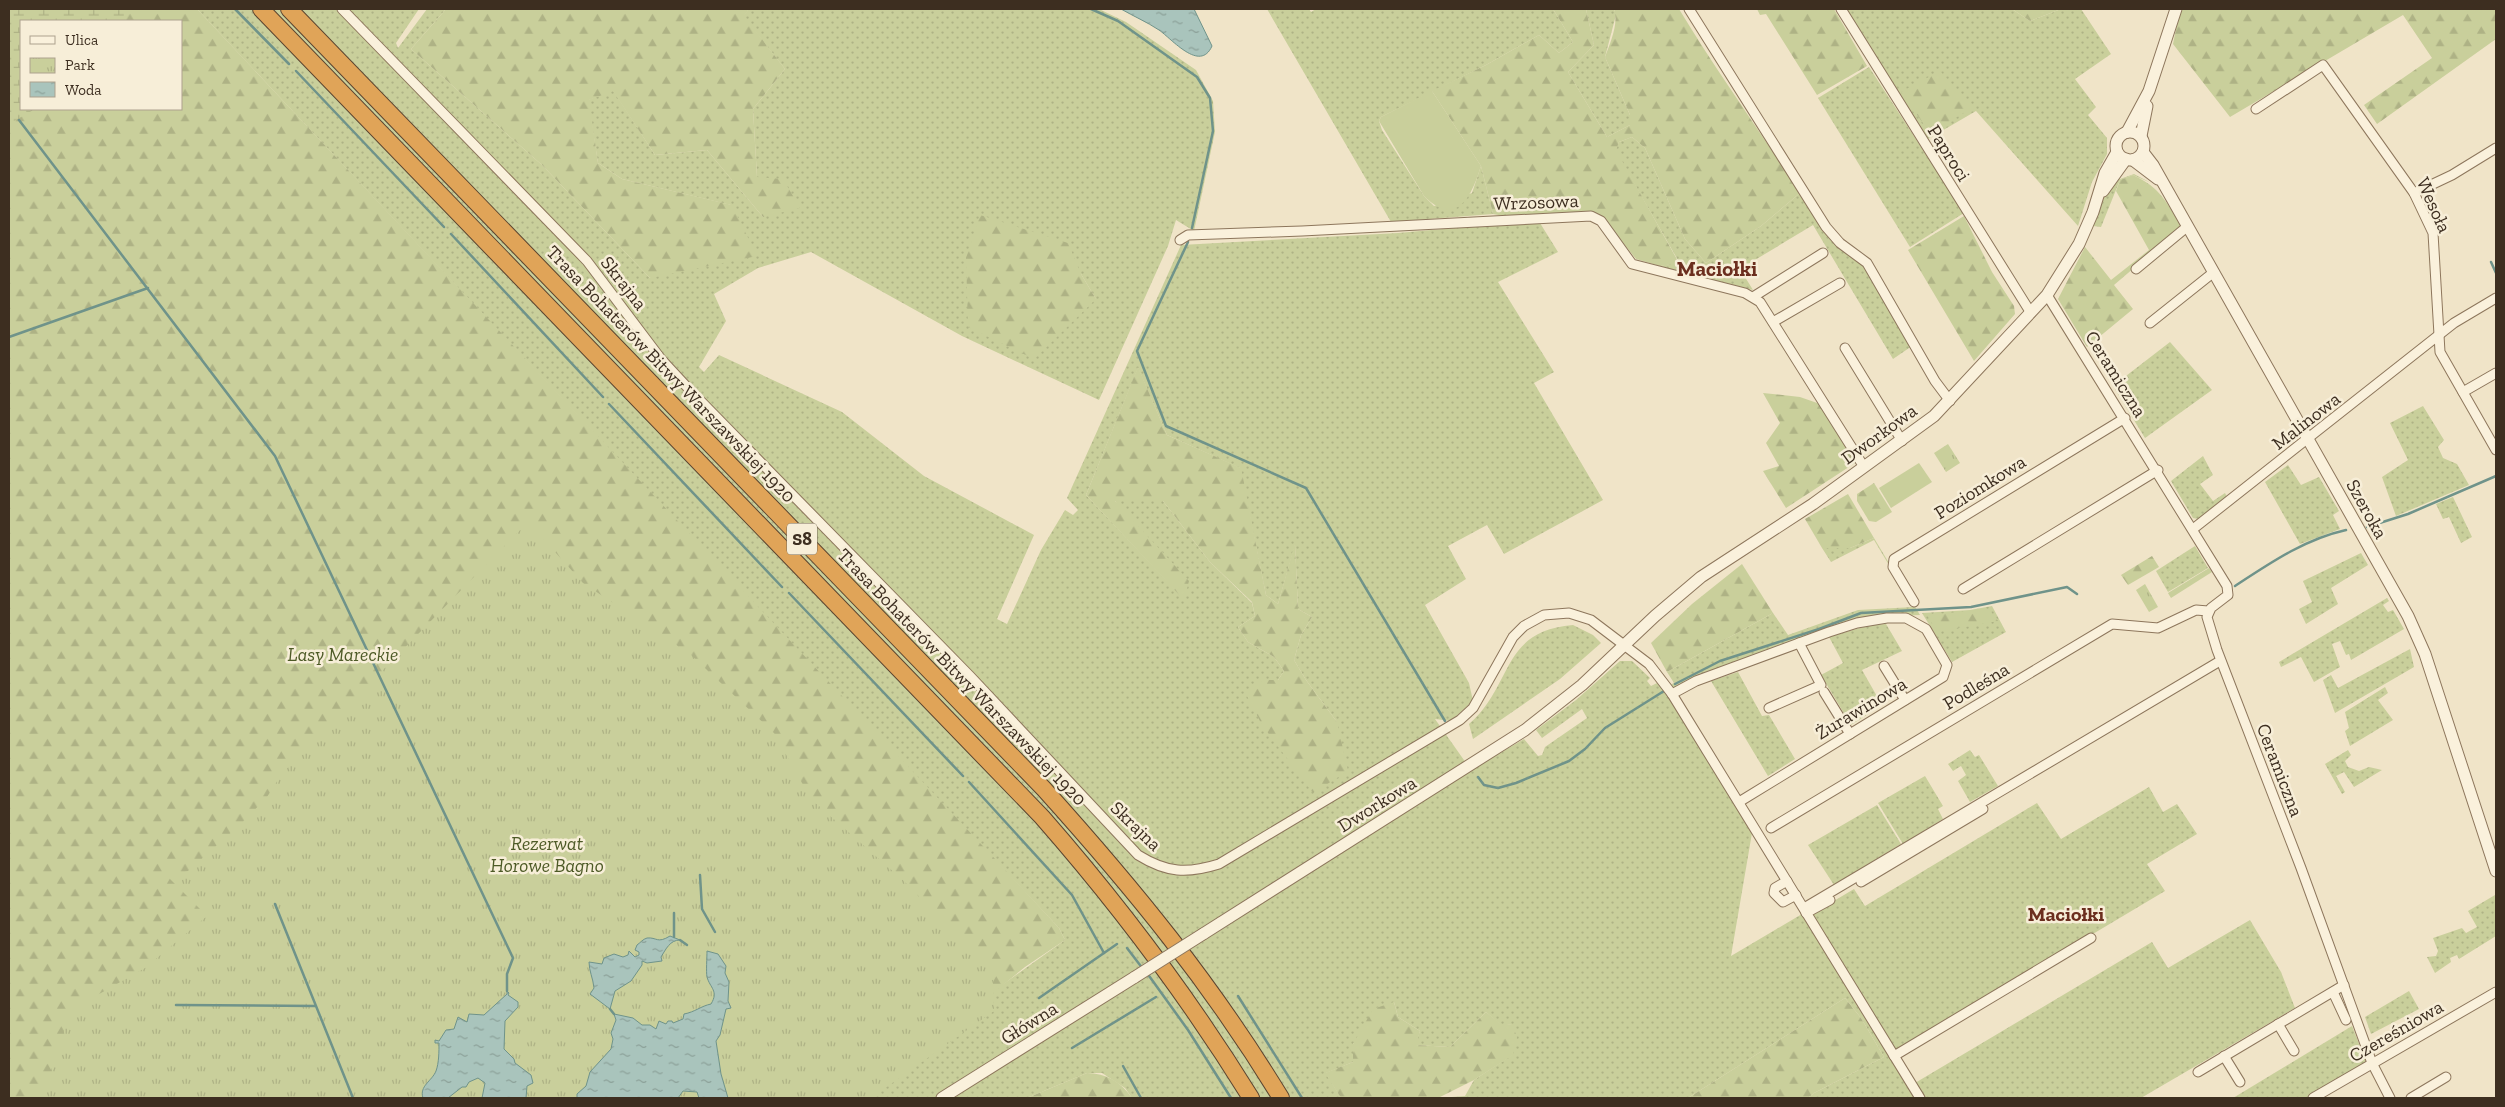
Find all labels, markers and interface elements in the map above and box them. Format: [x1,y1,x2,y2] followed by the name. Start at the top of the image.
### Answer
[20,20,182,110] legend
[65,31,98,49] text: Ulica
[65,56,95,74] text: Park
[65,81,102,99] text: Woda
[1923,121,1975,185] street label: Paproci
[2412,174,2456,236] street label: Wesoła
[1493,189,1579,215] street label: Wrzosowa
[542,241,800,507] street label: Trasa Bohaterów Bitwy Warszawskiej 1920
[596,251,652,315] street label: Skrajna
[1677,256,1757,281] district label: Maciołki
[2080,326,2152,422] street label: Ceramiczna
[2267,387,2345,455] street label: Malinowa
[1837,399,1921,469] street label: Dworkowa
[1930,450,2030,524] street label: Poziomkowa
[2341,475,2393,543] street label: Szeroka
[787,524,817,554] road number: S8
[833,544,1091,810] street label: Trasa Bohaterów Bitwy Warszawskiej 1920
[288,643,398,666] park label: Lasy Mareckie
[1939,657,2013,715] street label: Podleśna
[1811,672,1911,744] street label: Żurawinowa
[2252,720,2308,820] street label: Ceramiczna
[1334,771,1420,837] street label: Dworkowa
[1106,796,1166,856] street label: Skrajna
[490,832,604,877] park label: Rezerwat Horowe Bagno
[2028,902,2104,926] district label: Maciołki
[2345,995,2447,1067] street label: Czereśniowa
[996,997,1062,1049] street label: Główna

